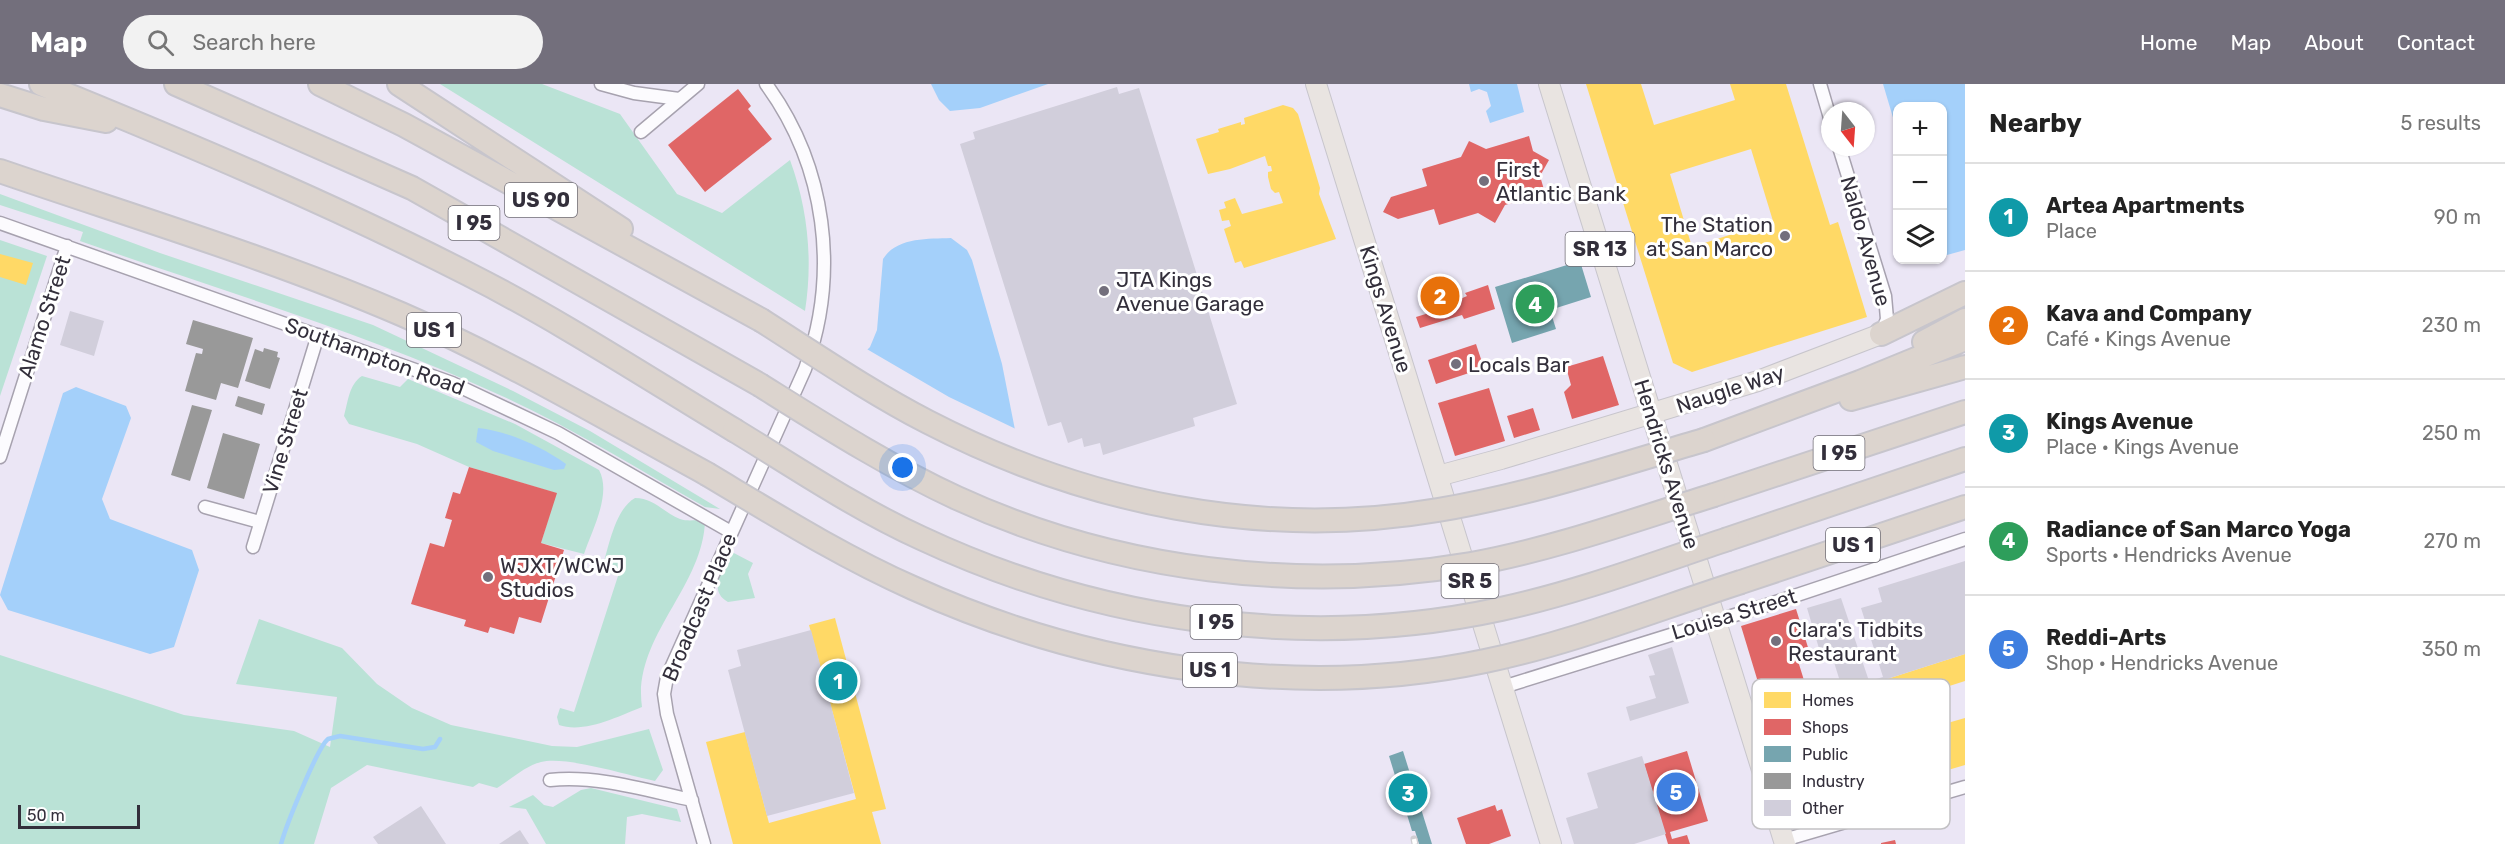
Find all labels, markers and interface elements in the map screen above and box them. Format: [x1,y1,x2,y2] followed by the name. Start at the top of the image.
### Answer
[123,15,543,69] search box
[30,26,87,59] text: Map
[144,26,177,59] icon: search
[192,29,316,56] text: Search here
[2140,30,2197,55] text: Home
[2230,30,2271,55] text: Map
[2304,30,2364,55] text: About
[2397,30,2475,55] text: Contact
[1821,102,1875,156] north arrow
[1893,102,1947,264] map controls
[1893,102,1947,156] button: +
[1989,108,2082,139] text: Nearby
[2400,111,2481,135] text: 5 results
[1893,156,1947,210] button: −
[1496,157,1626,206] place label: First Atlantic Bank
[1836,173,1896,309] street label: Naldo Avenue
[1477,174,1491,188] marker: First Atlantic Bank
[505,183,577,217] road number: US 90
[2046,192,2245,219] text: Artea Apartments
[2004,205,2013,229] text: 1
[2434,205,2481,229] text: 90 m
[448,206,500,240] road number: I 95
[1893,210,1947,264] button: layers
[1646,212,1773,261] place label: The Station at San Marco
[2046,219,2097,243] text: Place
[1778,229,1792,243] marker: The Station at San Marco
[1566,232,1634,266] road number: SR 13
[1355,242,1417,376] street label: Kings Avenue
[12,253,76,381] street label: Alamo Street
[1116,267,1264,316] place label: JTA Kings Avenue Garage
[1420,274,1460,318] pin: 2
[1516,282,1555,326] pin: 4
[1097,284,1111,298] marker: JTA Kings Avenue Garage
[2046,300,2252,327] text: Kava and Company
[282,312,468,400] street label: Southampton Road
[407,313,461,347] road number: US 1
[2002,313,2015,337] text: 2
[2422,313,2481,337] text: 230 m
[2046,327,2231,351] text: Café · Kings Avenue
[1468,352,1569,377] place label: Locals Bar
[1449,357,1463,371] marker: Locals Bar
[1673,360,1788,418] street label: Naugle Way
[1629,376,1705,552] street label: Hendricks Avenue
[257,385,313,497] street label: Vine Street
[2046,408,2193,435] text: Kings Avenue
[2002,421,2015,445] text: 3
[2422,421,2481,445] text: 250 m
[2046,435,2239,459] text: Place · Kings Avenue
[1814,436,1864,470] road number: I 95
[888,453,917,482] your location
[2046,516,2351,543] text: Radiance of San Marco Yoga
[1826,528,1880,562] road number: US 1
[656,529,742,685] street label: Broadcast Place
[2002,529,2015,553] text: 4
[2424,529,2481,553] text: 270 m
[2046,543,2292,567] text: Sports · Hendricks Avenue
[500,553,625,602] place label: WJXT/WCWJ Studios
[1442,564,1498,598] road number: SR 5
[481,570,495,584] marker: WJXT/WCWJ Studios
[1668,583,1800,645] street label: Louisa Street
[1190,605,1242,639] road number: I 95
[1788,617,1923,666] place label: Clara's Tidbits Restaurant
[2046,624,2166,651] text: Reddi-Arts
[1769,634,1783,648] marker: Clara's Tidbits Restaurant
[2002,637,2015,661] text: 5
[2422,637,2481,661] text: 350 m
[2046,651,2278,675] text: Shop · Hendricks Avenue
[1183,653,1237,687] road number: US 1
[818,658,858,704] pin: 1
[1752,679,1950,829] legend
[1802,691,1854,710] text: Homes
[1802,718,1849,737] text: Shops
[1802,745,1848,764] text: Public
[1388,770,1428,816] pin: 3
[1656,770,1696,814] pin: 5
[1802,772,1865,791] text: Industry
[1802,799,1844,818] text: Other
[18,802,140,830] scale bar
[27,806,65,825] text: 50 m

